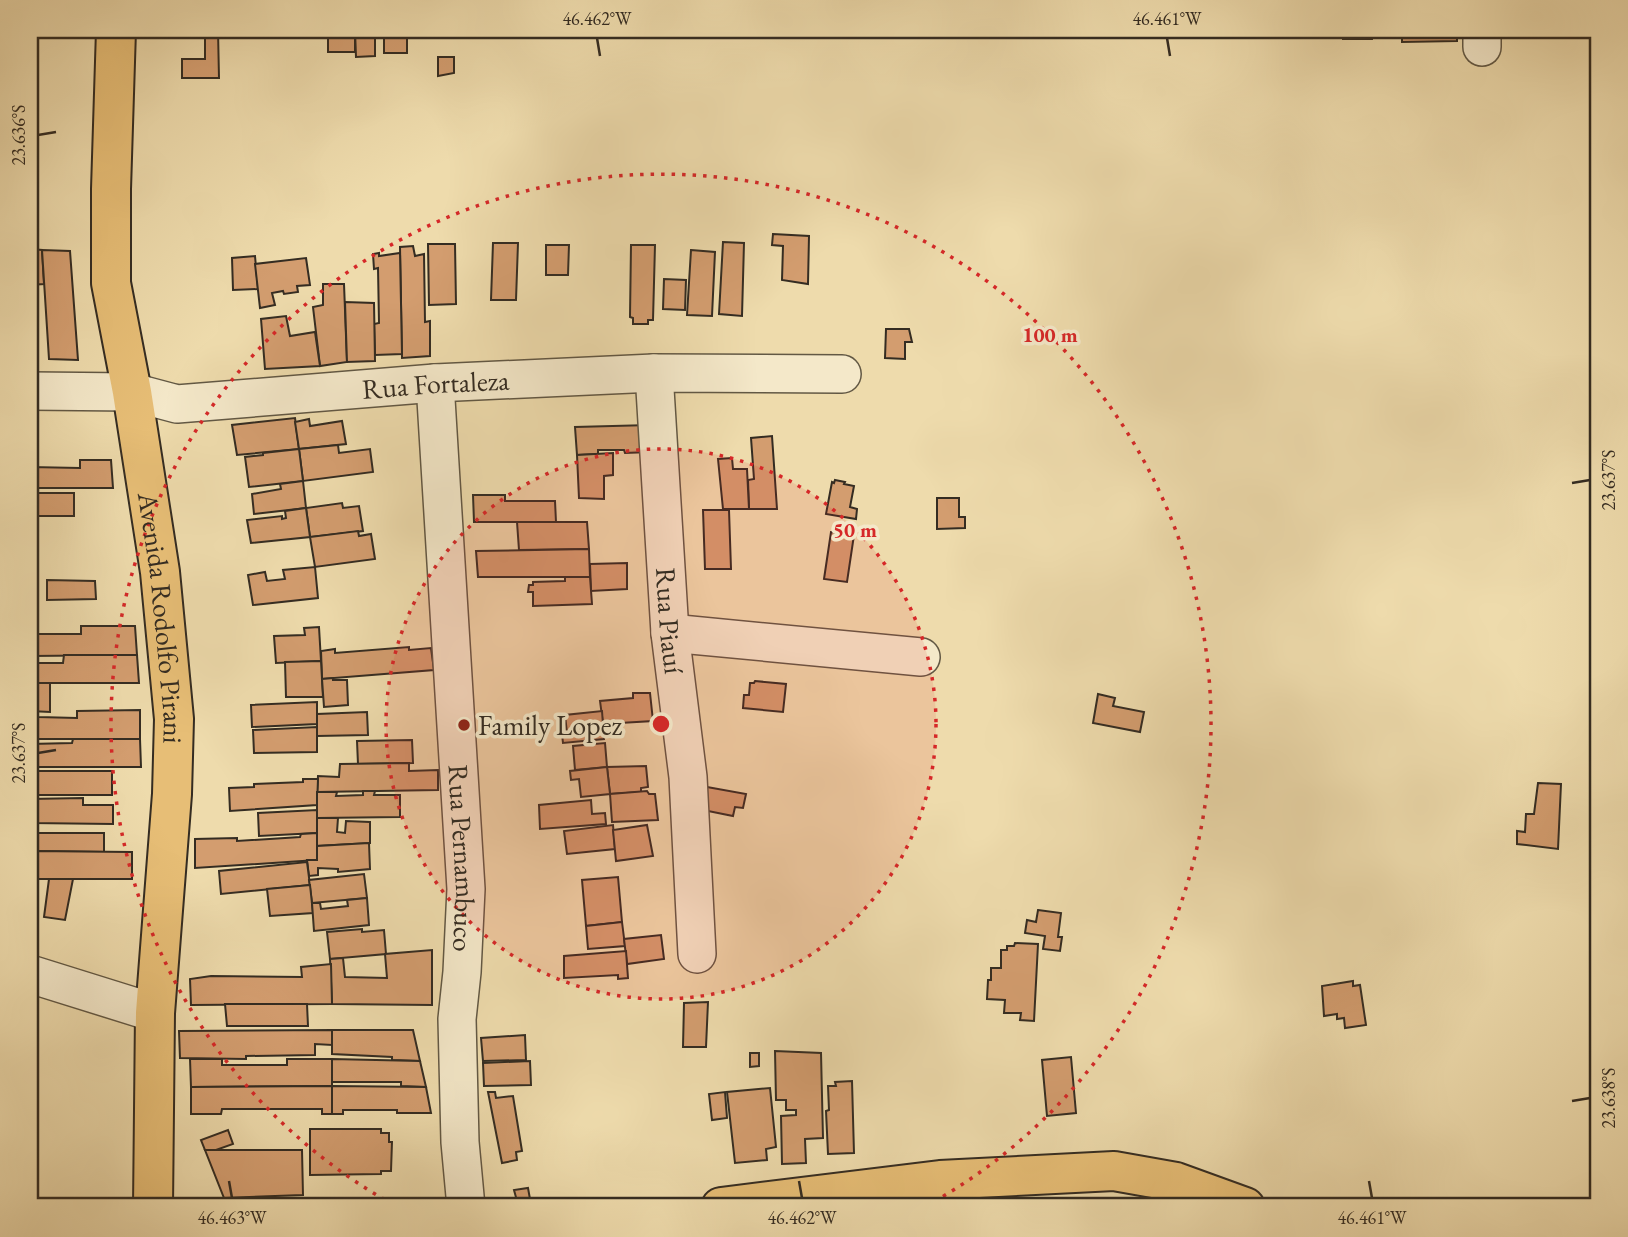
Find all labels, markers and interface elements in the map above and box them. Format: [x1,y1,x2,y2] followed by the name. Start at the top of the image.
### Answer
[562,7,632,30] text: 46.462°W
[1132,7,1202,30] text: 46.461°W
[7,105,30,165] text: 23.636°S
[1022,321,1078,348] text: 100 m
[361,362,511,407] street label: Rua Fortaleza
[1597,450,1620,510] text: 23.637°S
[130,488,192,744] street label: Avenida Rodolfo Pirani
[833,516,877,543] text: 50 m
[648,566,693,676] street label: Rua Piauí
[478,707,623,743] place label: Family Lopez
[649,712,673,736] centre of rings
[456,717,472,733] marker: Family Lopez
[7,723,30,783] text: 23.637°S
[440,763,485,953] street label: Rua Pernambuco
[1597,1068,1620,1128] text: 23.638°S
[197,1206,267,1229] text: 46.463°W
[767,1206,837,1229] text: 46.462°W
[1337,1206,1407,1229] text: 46.461°W

